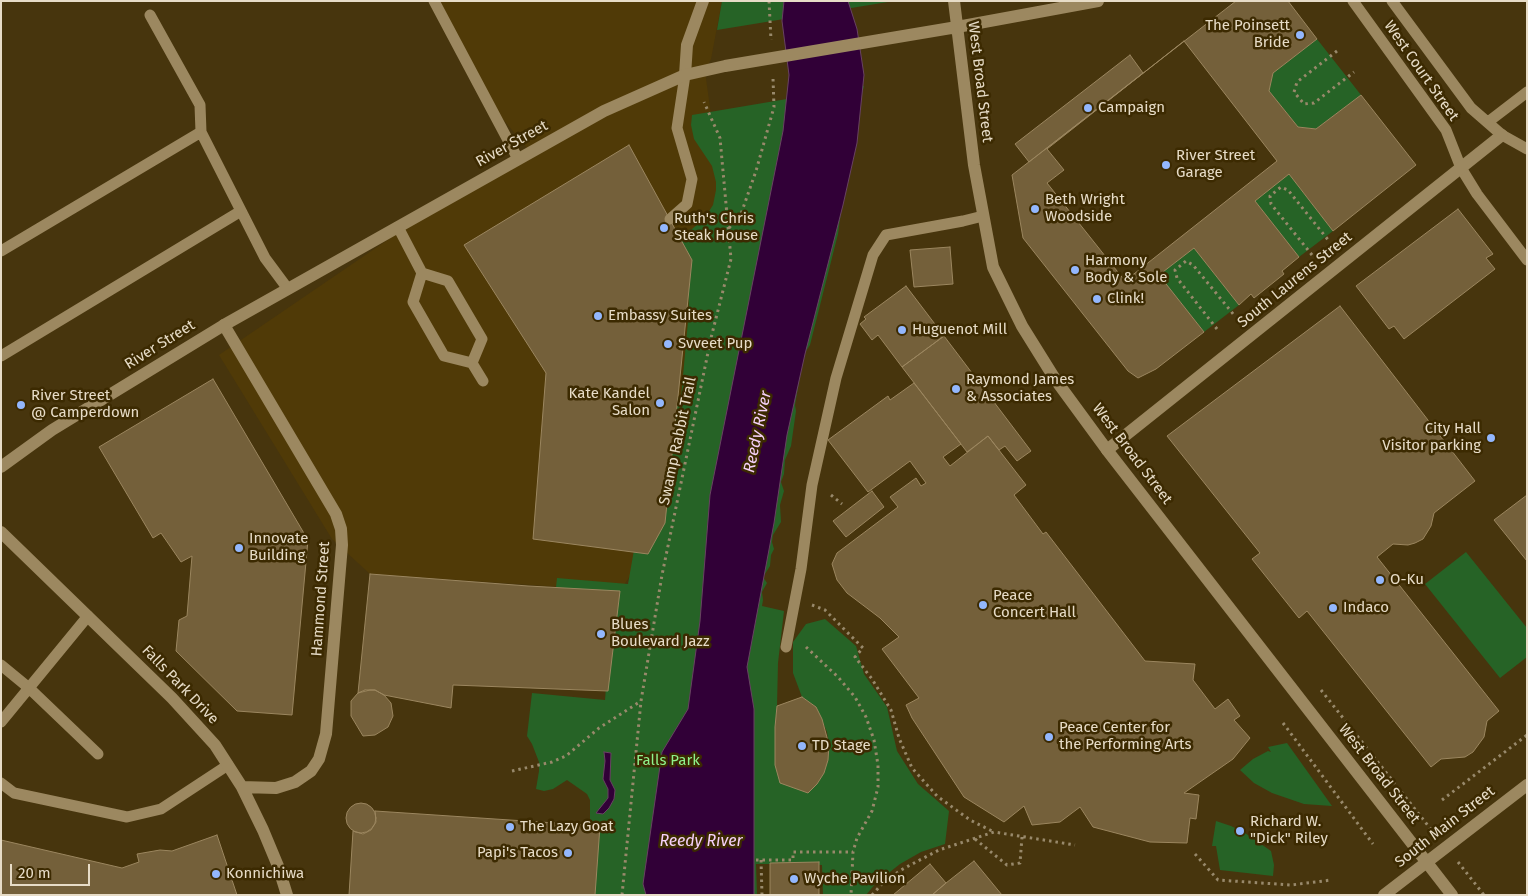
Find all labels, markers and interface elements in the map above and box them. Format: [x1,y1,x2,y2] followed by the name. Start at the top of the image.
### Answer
[1205,17,1290,52] place label: The Poinsett Bride
[1380,17,1462,125] street label: West Court Street
[964,21,996,143] street label: West Broad Street
[1294,29,1306,41] marker: The Poinsett Bride
[1098,99,1165,117] place label: Campaign
[1082,102,1094,114] marker: Campaign
[473,117,551,171] street label: River Street
[1176,147,1255,182] place label: River Street Garage
[1160,159,1172,171] marker: River Street Garage
[1045,191,1125,226] place label: Beth Wright Woodside
[1029,203,1041,215] marker: Beth Wright Woodside
[674,210,758,245] place label: Ruth's Chris Steak House
[658,222,670,234] marker: Ruth's Chris Steak House
[1234,228,1356,332] street label: South Laurens Street
[1085,252,1168,287] place label: Harmony Body & Sole
[1069,264,1081,276] marker: Harmony Body & Sole
[1107,290,1144,308] place label: Clink!
[1091,293,1103,305] marker: Clink!
[608,307,712,325] place label: Embassy Suites
[592,310,604,322] marker: Embassy Suites
[122,316,198,374] street label: River Street
[912,321,1007,339] place label: Huguenot Mill
[896,324,908,336] marker: Huguenot Mill
[678,335,752,353] place label: Svveet Pup
[662,338,674,350] marker: Svveet Pup
[966,371,1074,406] place label: Raymond James & Associates
[656,375,700,507] street label: Swamp Rabbit Trail
[950,383,962,395] marker: Raymond James & Associates
[569,385,650,420] place label: Kate Kandel Salon
[31,387,139,422] place label: River Street @ Camperdown
[740,389,776,475] water label: Reedy River
[654,397,666,409] marker: Kate Kandel Salon
[15,399,27,411] marker: River Street @ Camperdown
[1088,400,1176,508] street label: West Broad Street
[1382,420,1481,455] place label: City Hall Visitor parking
[1485,432,1497,444] marker: City Hall Visitor parking
[249,530,308,565] place label: Innovate Building
[308,541,334,657] street label: Hammond Street
[233,542,245,554] marker: Innovate Building
[1390,571,1424,589] place label: O-Ku
[1374,574,1386,586] marker: O-Ku
[993,587,1076,622] place label: Peace Concert Hall
[977,599,989,611] marker: Peace Concert Hall
[1343,599,1389,617] place label: Indaco
[1327,602,1339,614] marker: Indaco
[611,616,709,651] place label: Blues Boulevard Jazz
[595,628,607,640] marker: Blues Boulevard Jazz
[138,642,222,728] street label: Falls Park Drive
[1059,719,1191,754] place label: Peace Center for the Performing Arts
[1334,721,1424,827] street label: West Broad Street
[1043,731,1055,743] marker: Peace Center for the Performing Arts
[812,737,871,755] place label: TD Stage
[796,740,808,752] marker: TD Stage
[636,752,700,770] park label: Falls Park
[1392,783,1498,871] street label: South Main Street
[1250,813,1328,848] place label: Richard W. "Dick" Riley
[520,818,614,836] place label: The Lazy Goat
[504,821,516,833] marker: The Lazy Goat
[1234,825,1246,837] marker: Richard W. "Dick" Riley
[659,832,743,852] water label: Reedy River
[477,844,558,862] place label: Papi's Tacos
[562,847,574,859] marker: Papi's Tacos
[12,854,92,886] scale bar
[18,864,51,882] text: 20 m
[226,865,304,883] place label: Konnichiwa
[210,868,222,880] marker: Konnichiwa
[804,870,905,888] place label: Wyche Pavilion
[788,873,800,885] marker: Wyche Pavilion

